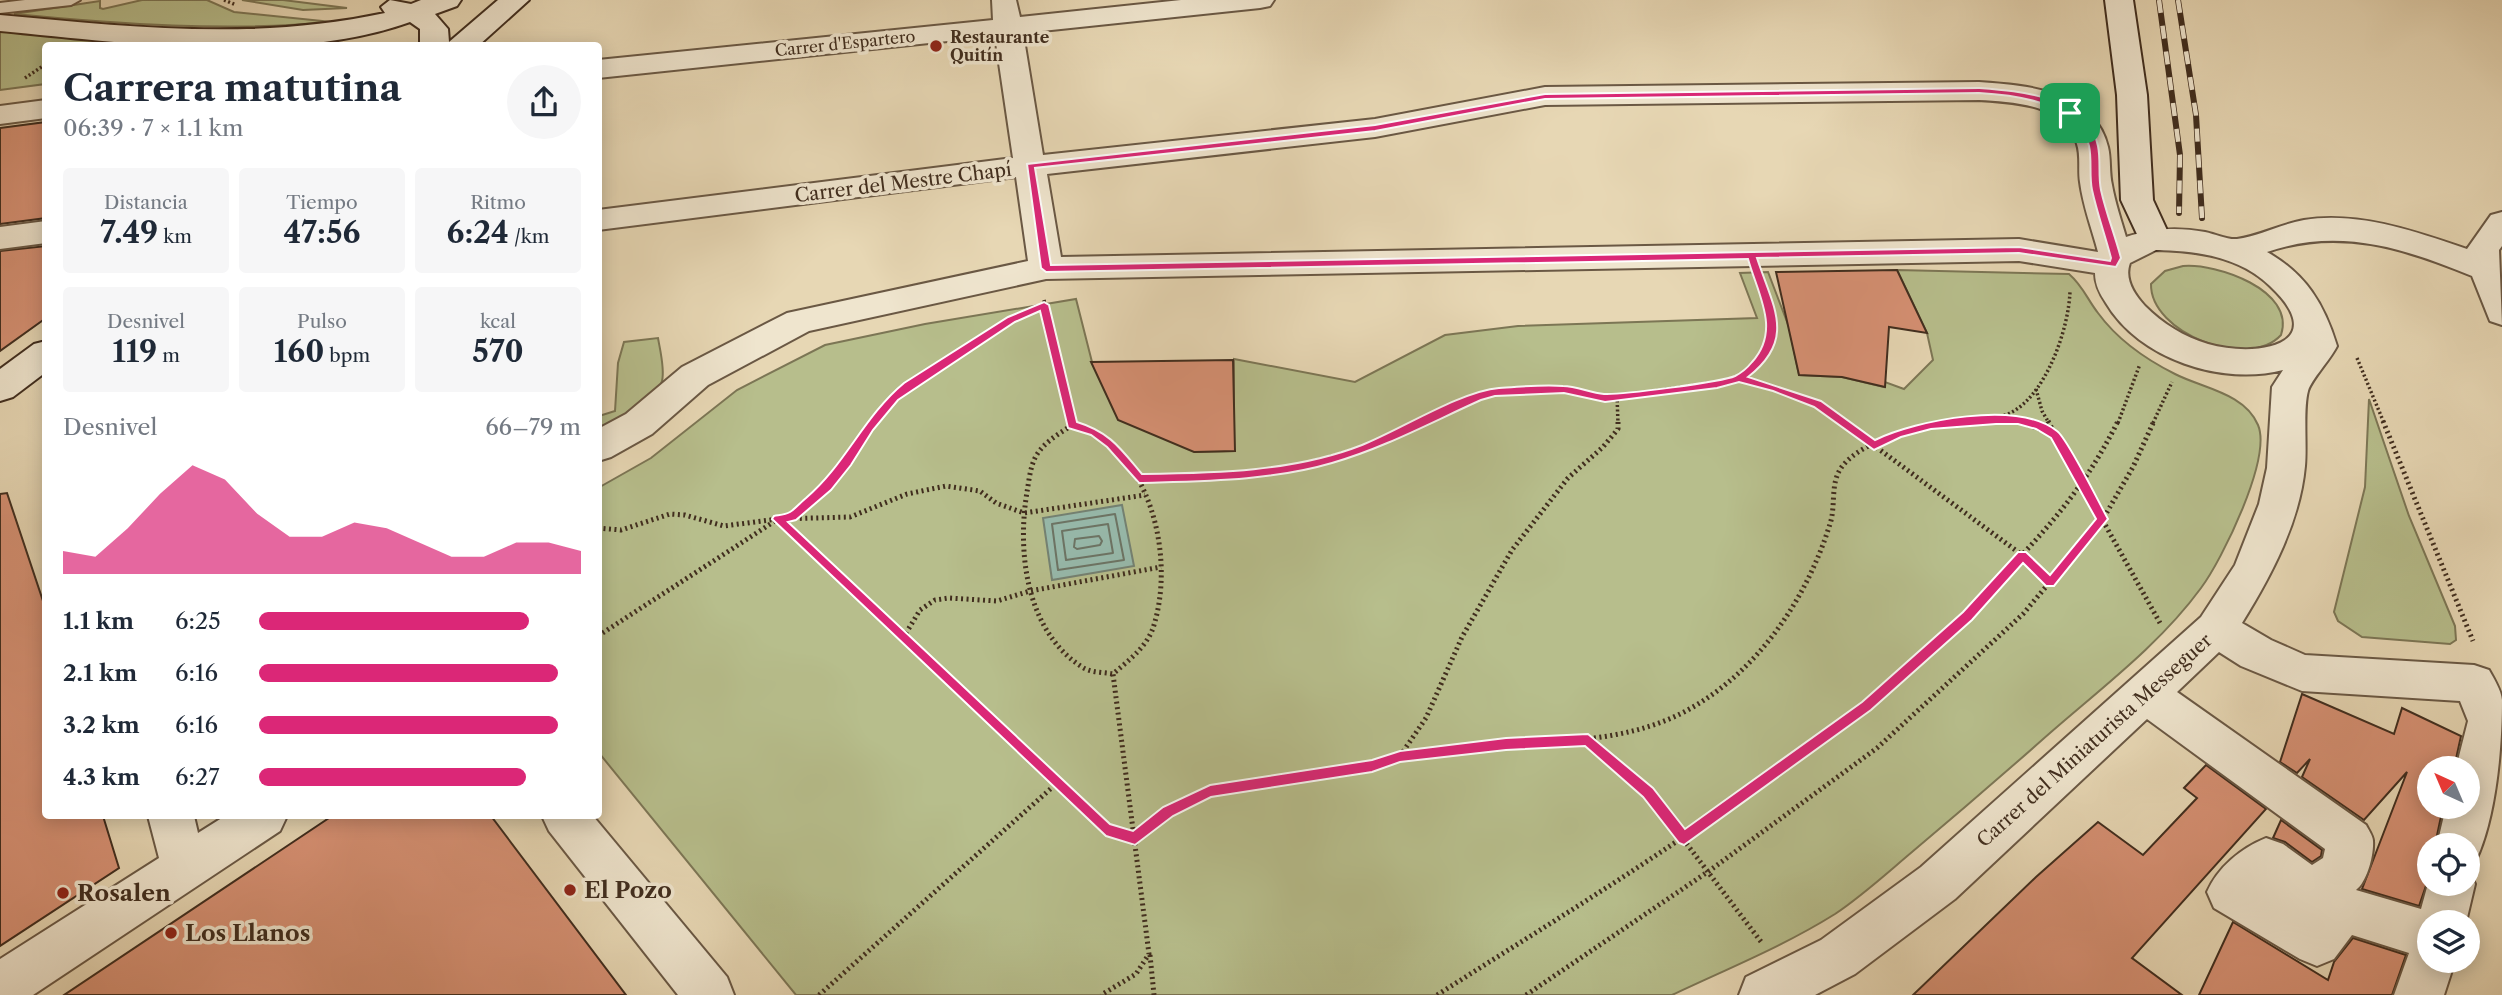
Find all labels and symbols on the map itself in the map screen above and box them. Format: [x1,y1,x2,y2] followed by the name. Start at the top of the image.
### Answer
[774,26,916,60] street label: Carrer d'Espartero
[950,27,1050,65] place label: Restaurante Quitín
[928,38,944,54] marker: Restaurante Quitín
[2040,83,2100,143] pin
[793,158,1013,207] street label: Carrer del Mestre Chapí
[1972,629,2217,852] street label: Carrer del Miniaturista Messeguer
[2417,756,2480,819] north arrow
[584,876,672,904] place label: El Pozo
[77,879,171,907] place label: Rosalen
[562,882,578,898] marker: El Pozo
[55,885,71,901] marker: Rosalen
[185,919,310,947] place label: Los Llanos
[163,925,179,941] marker: Los Llanos

